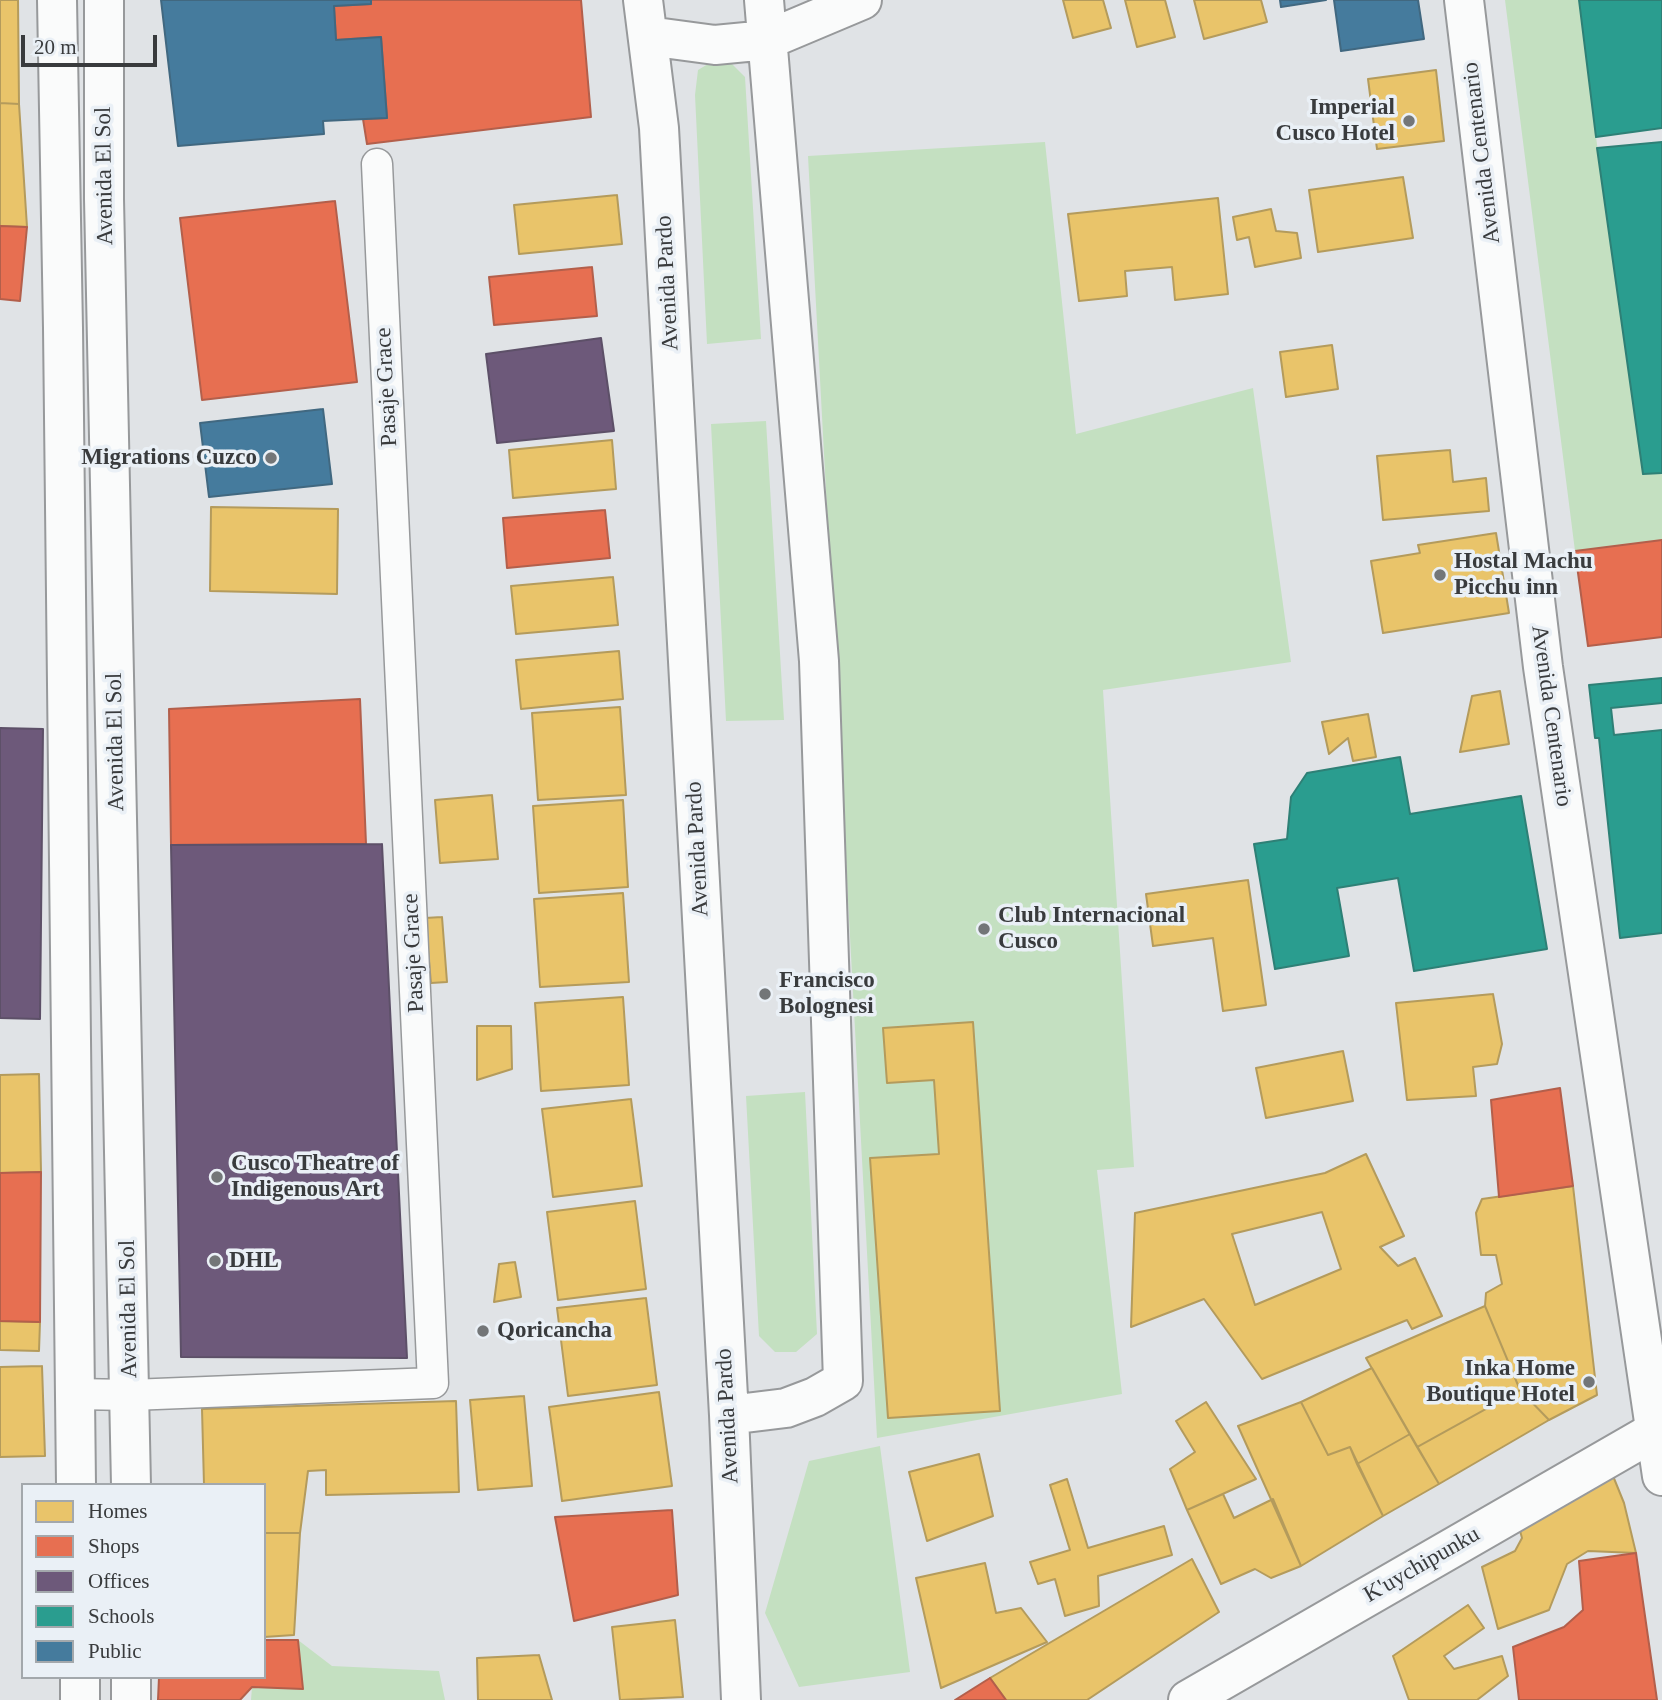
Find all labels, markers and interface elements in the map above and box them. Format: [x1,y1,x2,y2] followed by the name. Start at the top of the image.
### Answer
[24,21,161,65] scale bar
[34,35,77,59] text: 20 m
[1457,61,1507,245] street label: Avenida Centenario
[1276,94,1395,148] place label: Imperial Cusco Hotel
[90,106,120,246] street label: Avenida El Sol
[1401,113,1417,129] marker: Imperial Cusco Hotel
[651,215,685,351] street label: Avenida Pardo
[370,327,404,447] street label: Pasaje Grace
[81,444,257,472] place label: Migrations Cuzco
[263,450,279,466] marker: Migrations Cuzco
[1454,548,1593,602] place label: Hostal Machu Picchu inn
[1432,567,1448,583] marker: Hostal Machu Picchu inn
[1525,624,1577,808] street label: Avenida Centenario
[101,672,131,812] street label: Avenida El Sol
[681,781,715,917] street label: Avenida Pardo
[397,893,431,1013] street label: Pasaje Grace
[998,902,1185,956] place label: Club Internacional Cusco
[976,921,992,937] marker: Club Internacional Cusco
[779,967,875,1021] place label: Francisco Bolognesi
[757,986,773,1002] marker: Francisco Bolognesi
[231,1150,399,1204] place label: Cusco Theatre of Indigenous Art
[209,1169,225,1185] marker: Cusco Theatre of Indigenous Art
[114,1239,144,1379] street label: Avenida El Sol
[229,1247,279,1275] place label: DHL
[207,1253,223,1269] marker: DHL
[497,1317,612,1345] place label: Qoricancha
[475,1323,491,1339] marker: Qoricancha
[711,1348,745,1484] street label: Avenida Pardo
[1426,1355,1575,1409] place label: Inka Home Boutique Hotel
[1581,1374,1597,1390] marker: Inka Home Boutique Hotel
[21,1483,266,1679] legend
[88,1499,148,1523] text: Homes
[1359,1521,1485,1609] street label: K'uychipunku
[88,1534,139,1558] text: Shops
[88,1569,149,1593] text: Offices
[88,1604,155,1628] text: Schools
[88,1639,142,1663] text: Public

